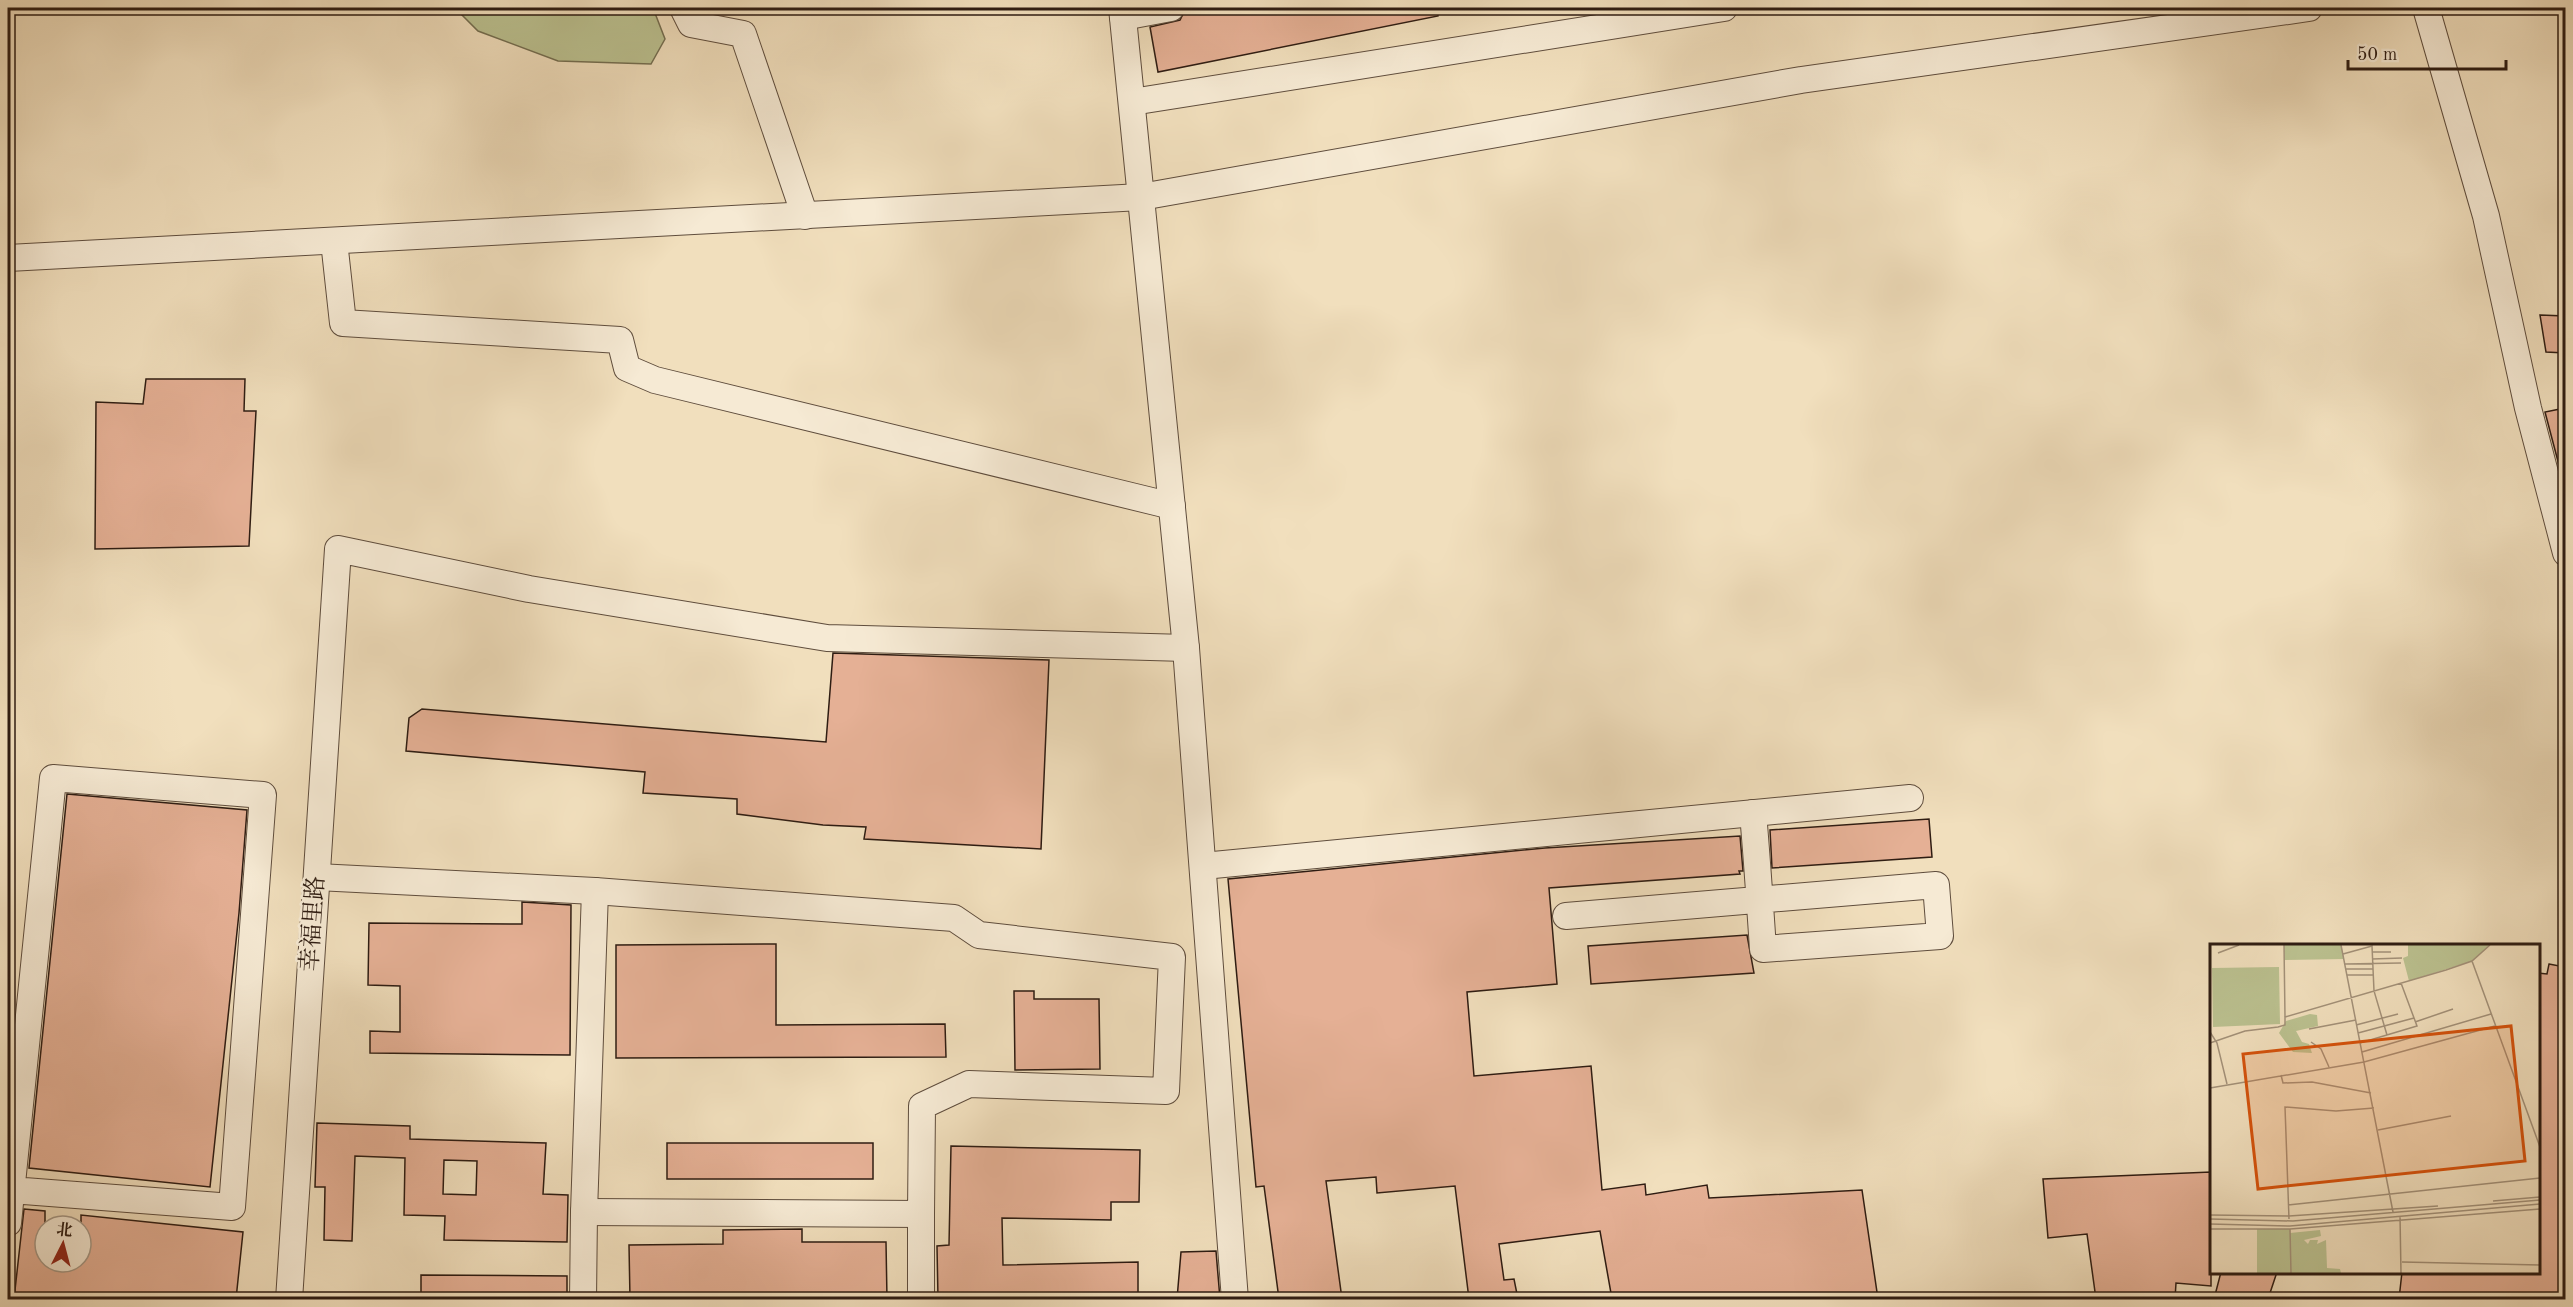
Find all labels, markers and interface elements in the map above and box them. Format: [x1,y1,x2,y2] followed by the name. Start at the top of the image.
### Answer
[2348,33,2506,71] scale bar
[2357,46,2397,64] text: 50 m
[296,875,329,973] street label: 幸福里路
[2210,944,2540,1274] inset map
[33,1214,93,1274] north arrow
[56,1220,73,1240] text: 北

